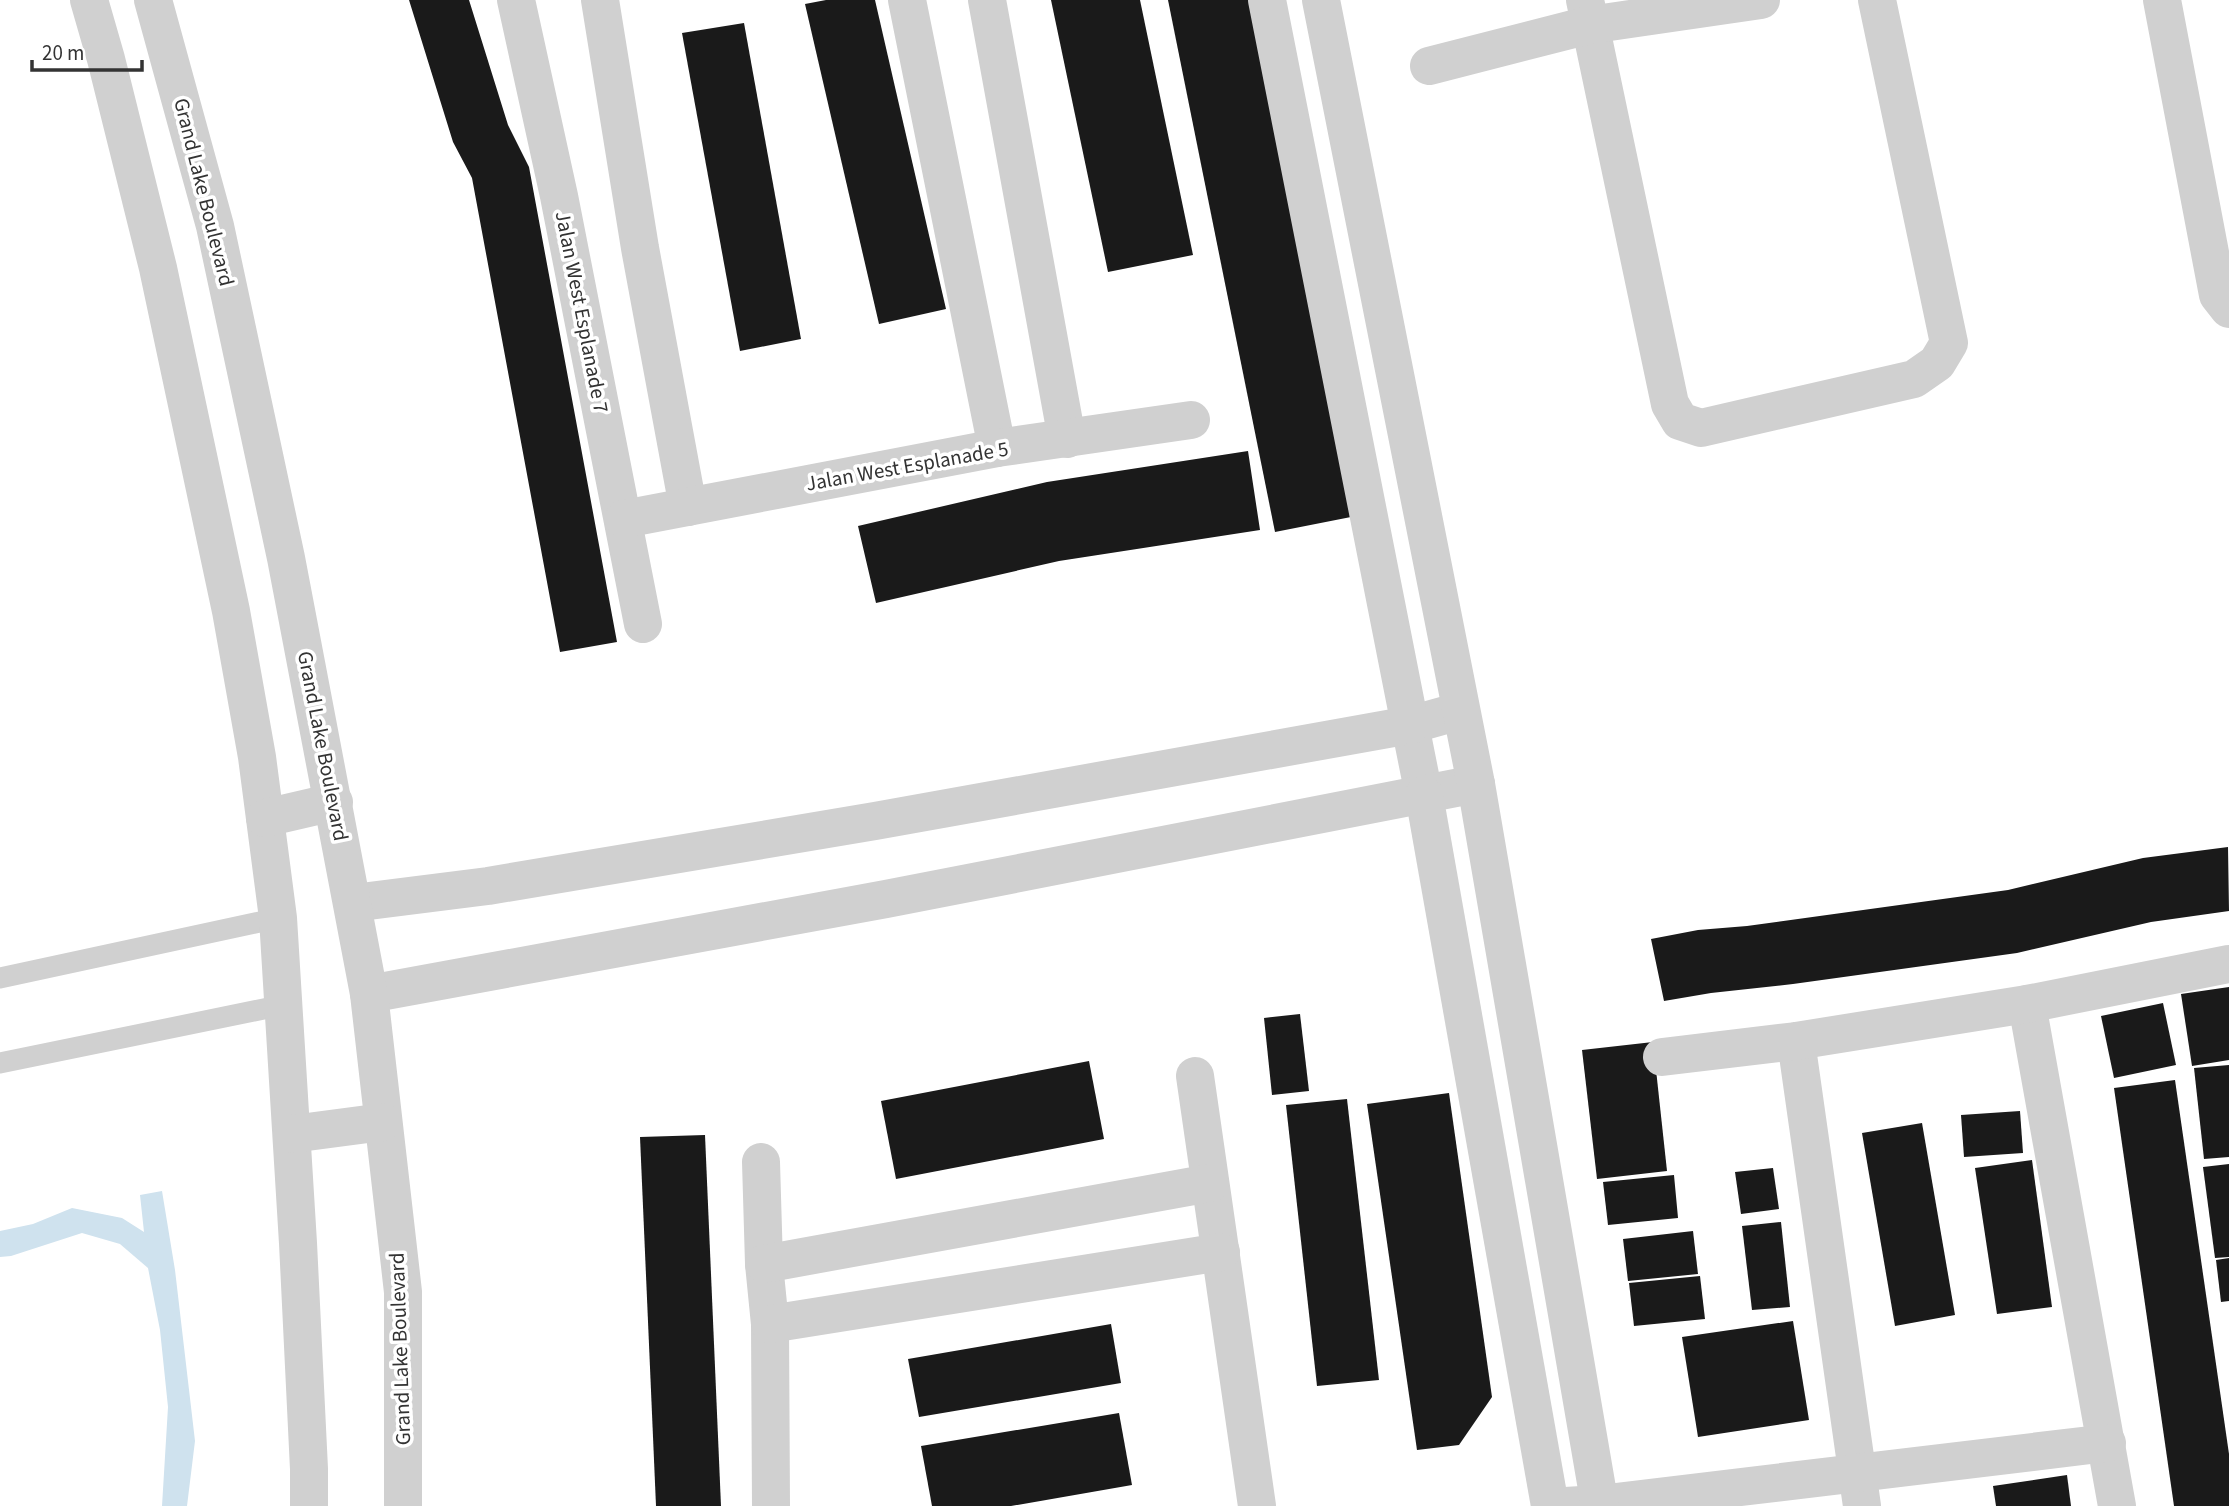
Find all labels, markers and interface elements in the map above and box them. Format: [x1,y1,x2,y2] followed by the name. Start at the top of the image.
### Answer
[32,28,142,72] scale bar
[42,38,84,68] text: 20 m
[166,95,242,289] street label: Grand Lake Boulevard
[548,208,616,416] street label: Jalan West Esplanade 7
[803,433,1011,499] street label: Jalan West Esplanade 5
[290,648,356,844] street label: Grand Lake Boulevard
[382,1252,418,1446] street label: Grand Lake Boulevard

